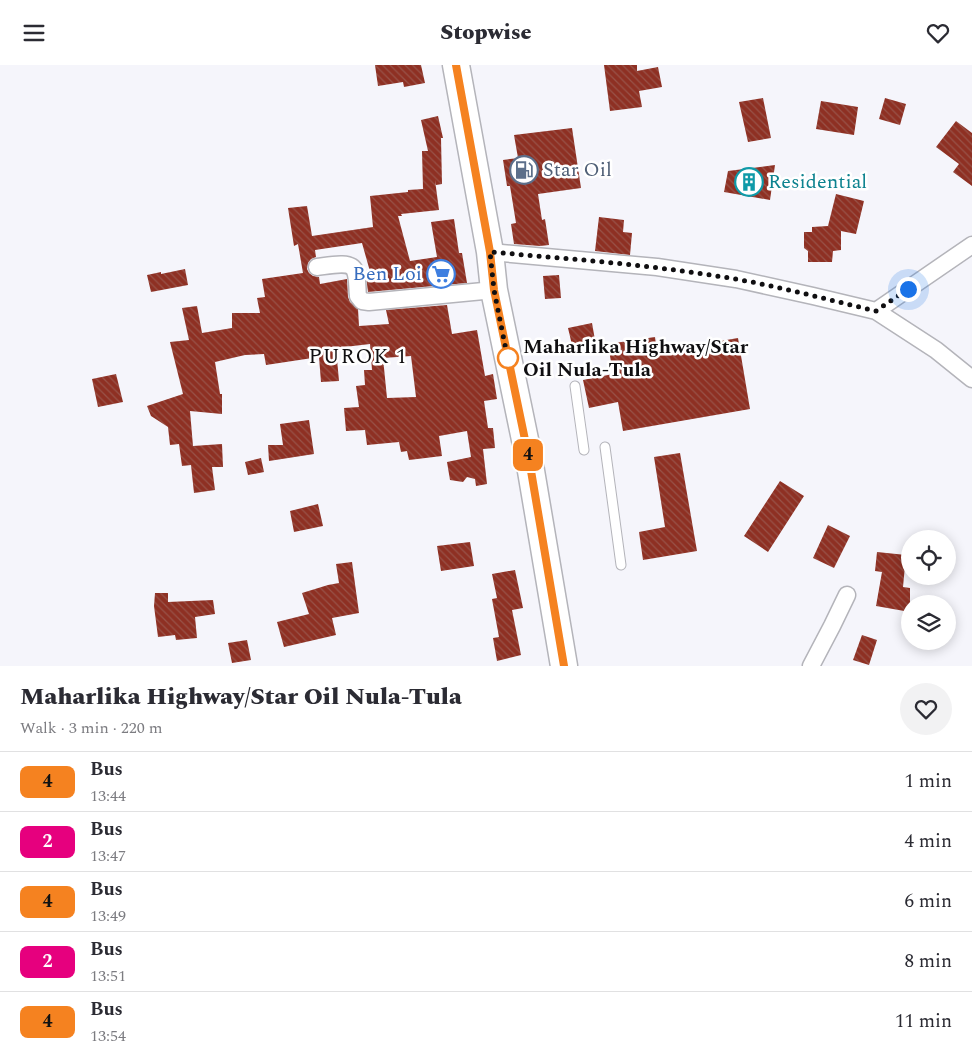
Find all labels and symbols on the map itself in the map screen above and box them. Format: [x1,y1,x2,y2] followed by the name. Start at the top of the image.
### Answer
[509,155,539,185] fuel station icon: Star Oil
[543,155,612,185] place label: Star Oil
[734,167,764,197] building icon: Residential
[768,167,867,197] place label: Residential
[353,259,422,289] place label: Ben Loi
[426,259,456,289] supermarket icon: Ben Loi
[896,277,921,302] your location
[523,332,749,385] place label: Maharlika Highway/Star Oil Nula-Tula
[309,341,407,373] district label: PUROK 1
[497,347,519,369] marker: Maharlika Highway/Star Oil Nula-Tula
[512,439,544,471] line badge: 4

